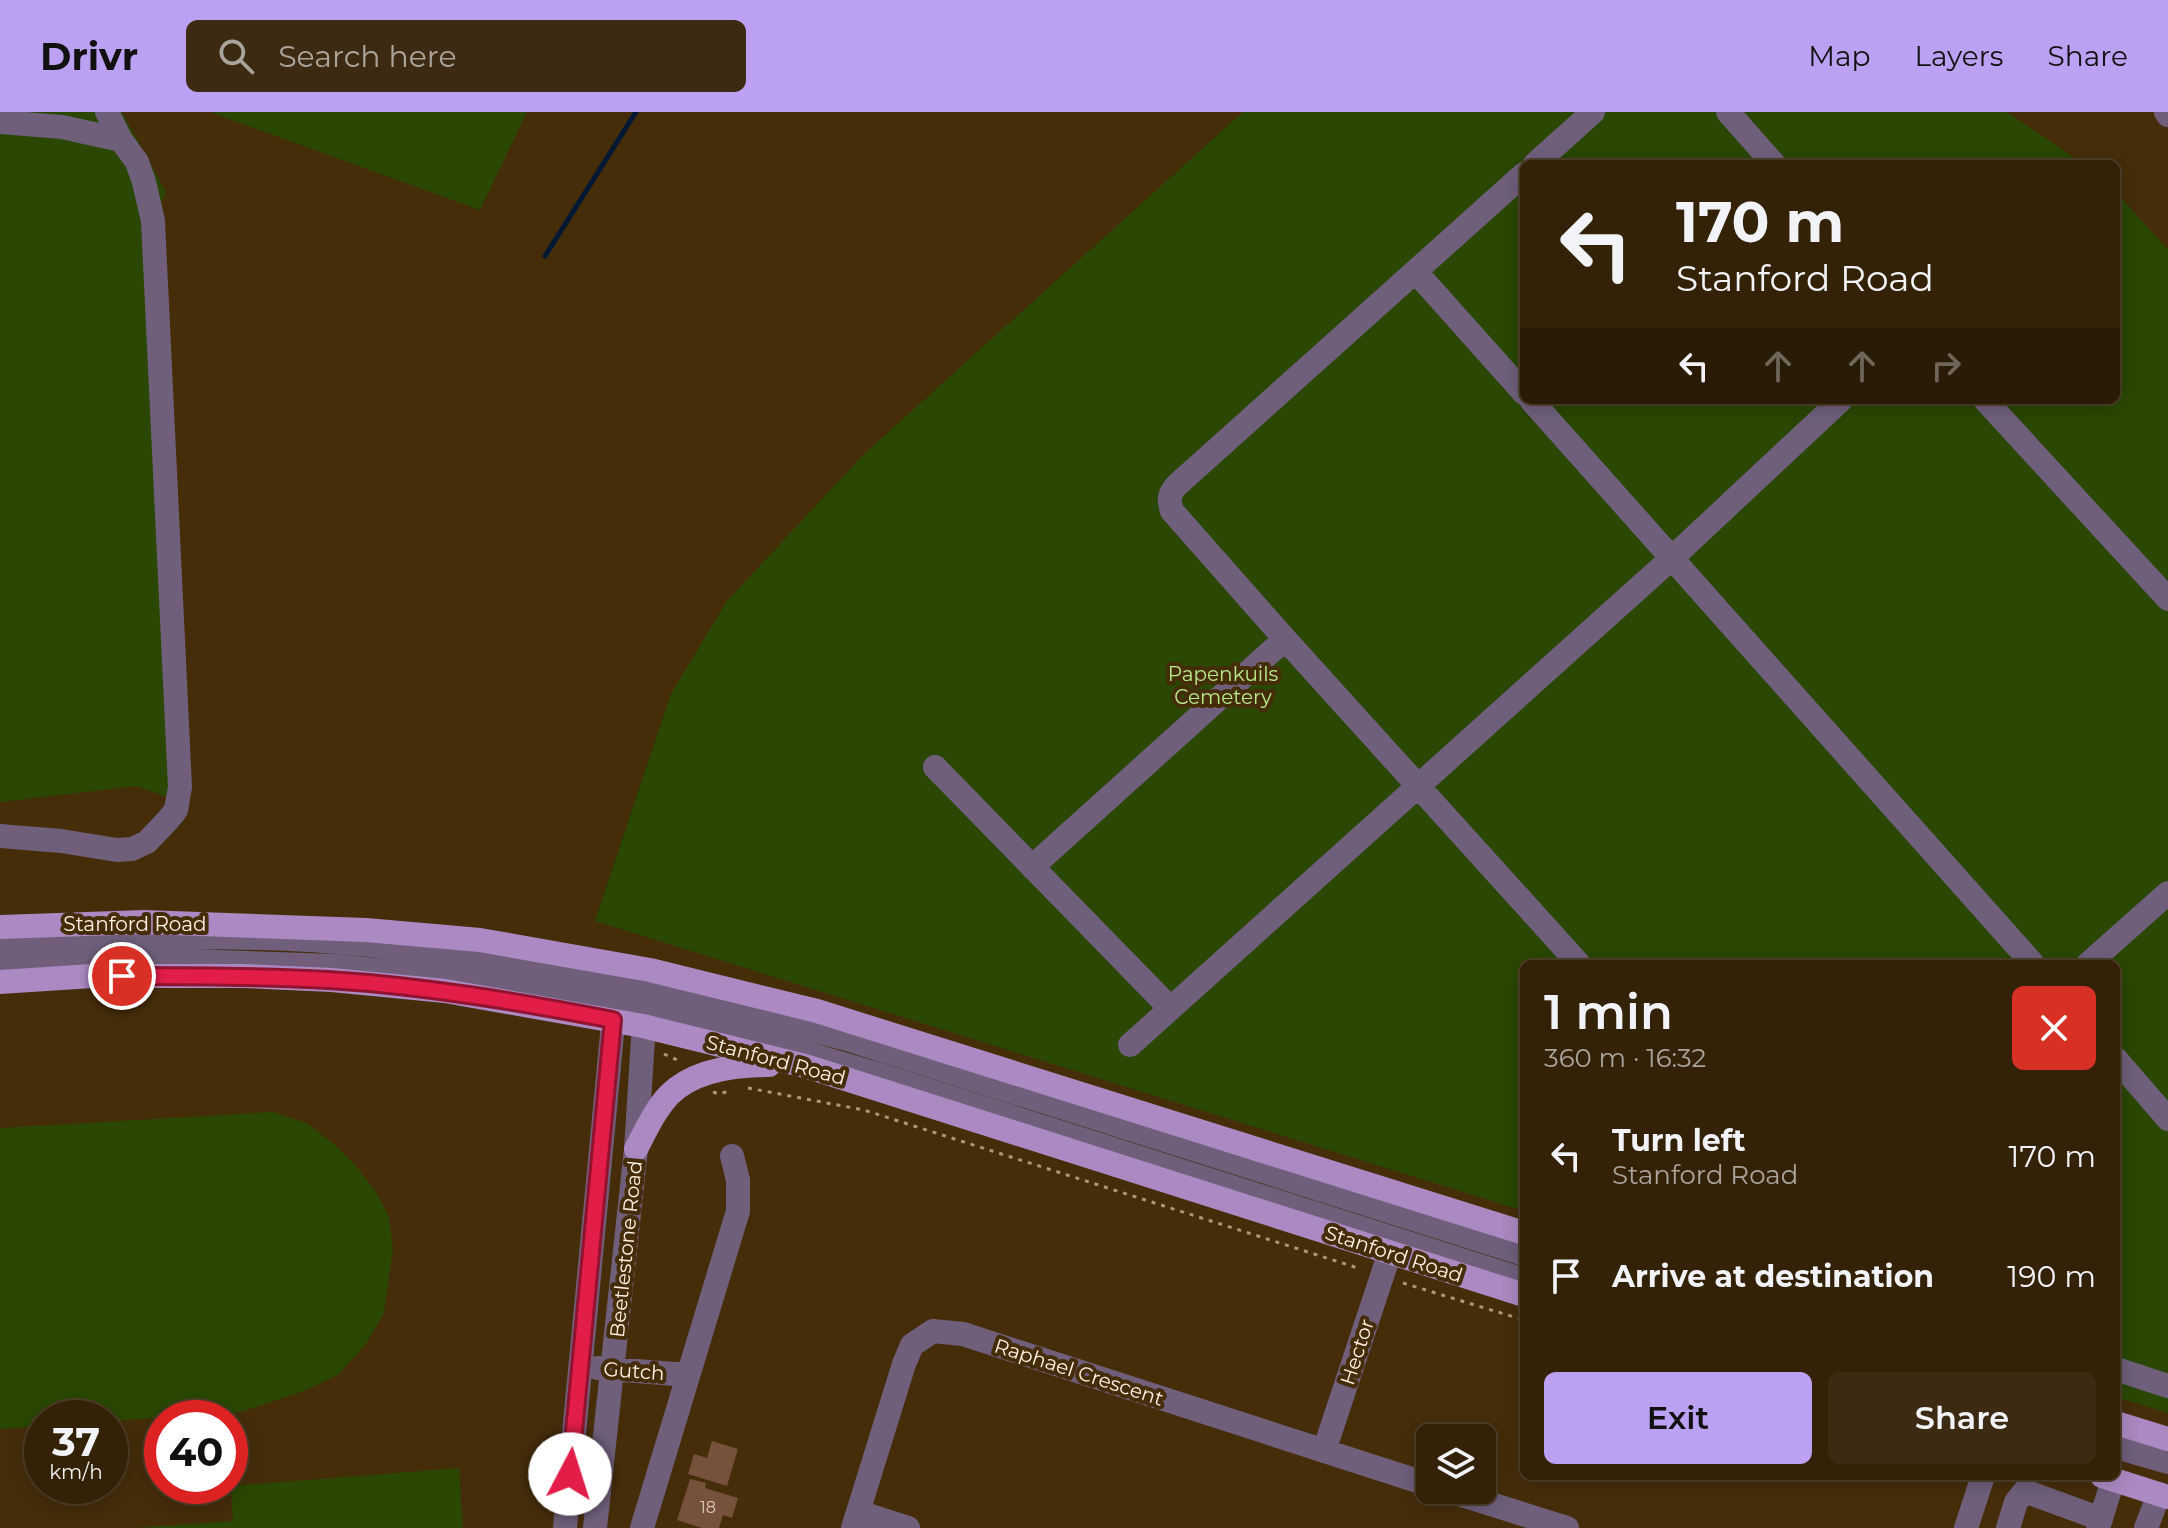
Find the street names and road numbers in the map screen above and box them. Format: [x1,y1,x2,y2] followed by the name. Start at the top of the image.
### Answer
[63,912,207,936] street label: Stanford Road
[704,1030,848,1090] street label: Stanford Road
[605,1159,647,1339] street label: Beetlestone Road
[1322,1220,1466,1288] street label: Stanford Road
[1335,1316,1379,1388] street label: Hector
[991,1333,1167,1411] street label: Raphael Crescent
[603,1357,665,1385] street label: Gutch

